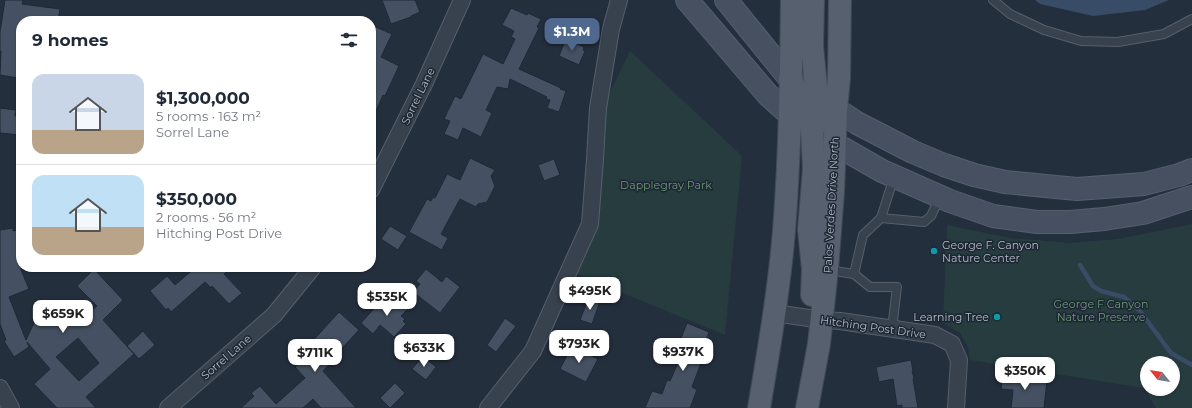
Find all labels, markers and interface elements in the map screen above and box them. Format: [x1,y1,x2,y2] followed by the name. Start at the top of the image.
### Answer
[544,18,600,52] pin: $1.3M
[554,23,590,39] text: $1.3M
[338,29,360,51] icon: filters
[32,30,108,50] text: 9 homes
[398,65,438,127] street label: Sorrel Lane
[156,88,250,108] text: $1,300,000
[64,90,112,138] icon: home
[156,108,261,124] text: 5 rooms · 163 m²
[156,124,229,140] text: Sorrel Lane
[820,136,842,274] street label: Palos Verdes Drive North
[620,178,712,192] park label: Dapplegray Park
[156,189,237,209] text: $350,000
[64,191,112,239] icon: home
[156,209,256,225] text: 2 rooms · 56 m²
[156,225,282,241] text: Hitching Post Drive
[942,238,1039,265] place label: George F. Canyon Nature Center
[929,246,939,256] marker: George F. Canyon Nature Center
[562,277,618,311] pin: $495K
[569,282,611,298] text: $495K
[359,283,415,317] pin: $535K
[367,288,407,304] text: $535K
[1054,297,1148,324] park label: George F Canyon Nature Preserve
[35,300,91,334] pin: $659K
[42,305,84,321] text: $659K
[913,310,989,324] place label: Learning Tree
[992,312,1002,322] marker: Learning Tree
[819,313,927,341] street label: Hitching Post Drive
[551,330,607,364] pin: $793K
[198,331,254,383] street label: Sorrel Lane
[396,334,452,368] pin: $633K
[558,335,600,351] text: $793K
[655,338,711,372] pin: $937K
[287,339,343,373] pin: $711K
[403,339,445,355] text: $633K
[662,343,704,359] text: $937K
[297,344,333,360] text: $711K
[1140,356,1180,396] north arrow
[1140,356,1180,396] map controls
[997,357,1053,391] pin: $350K
[1004,362,1046,378] text: $350K

